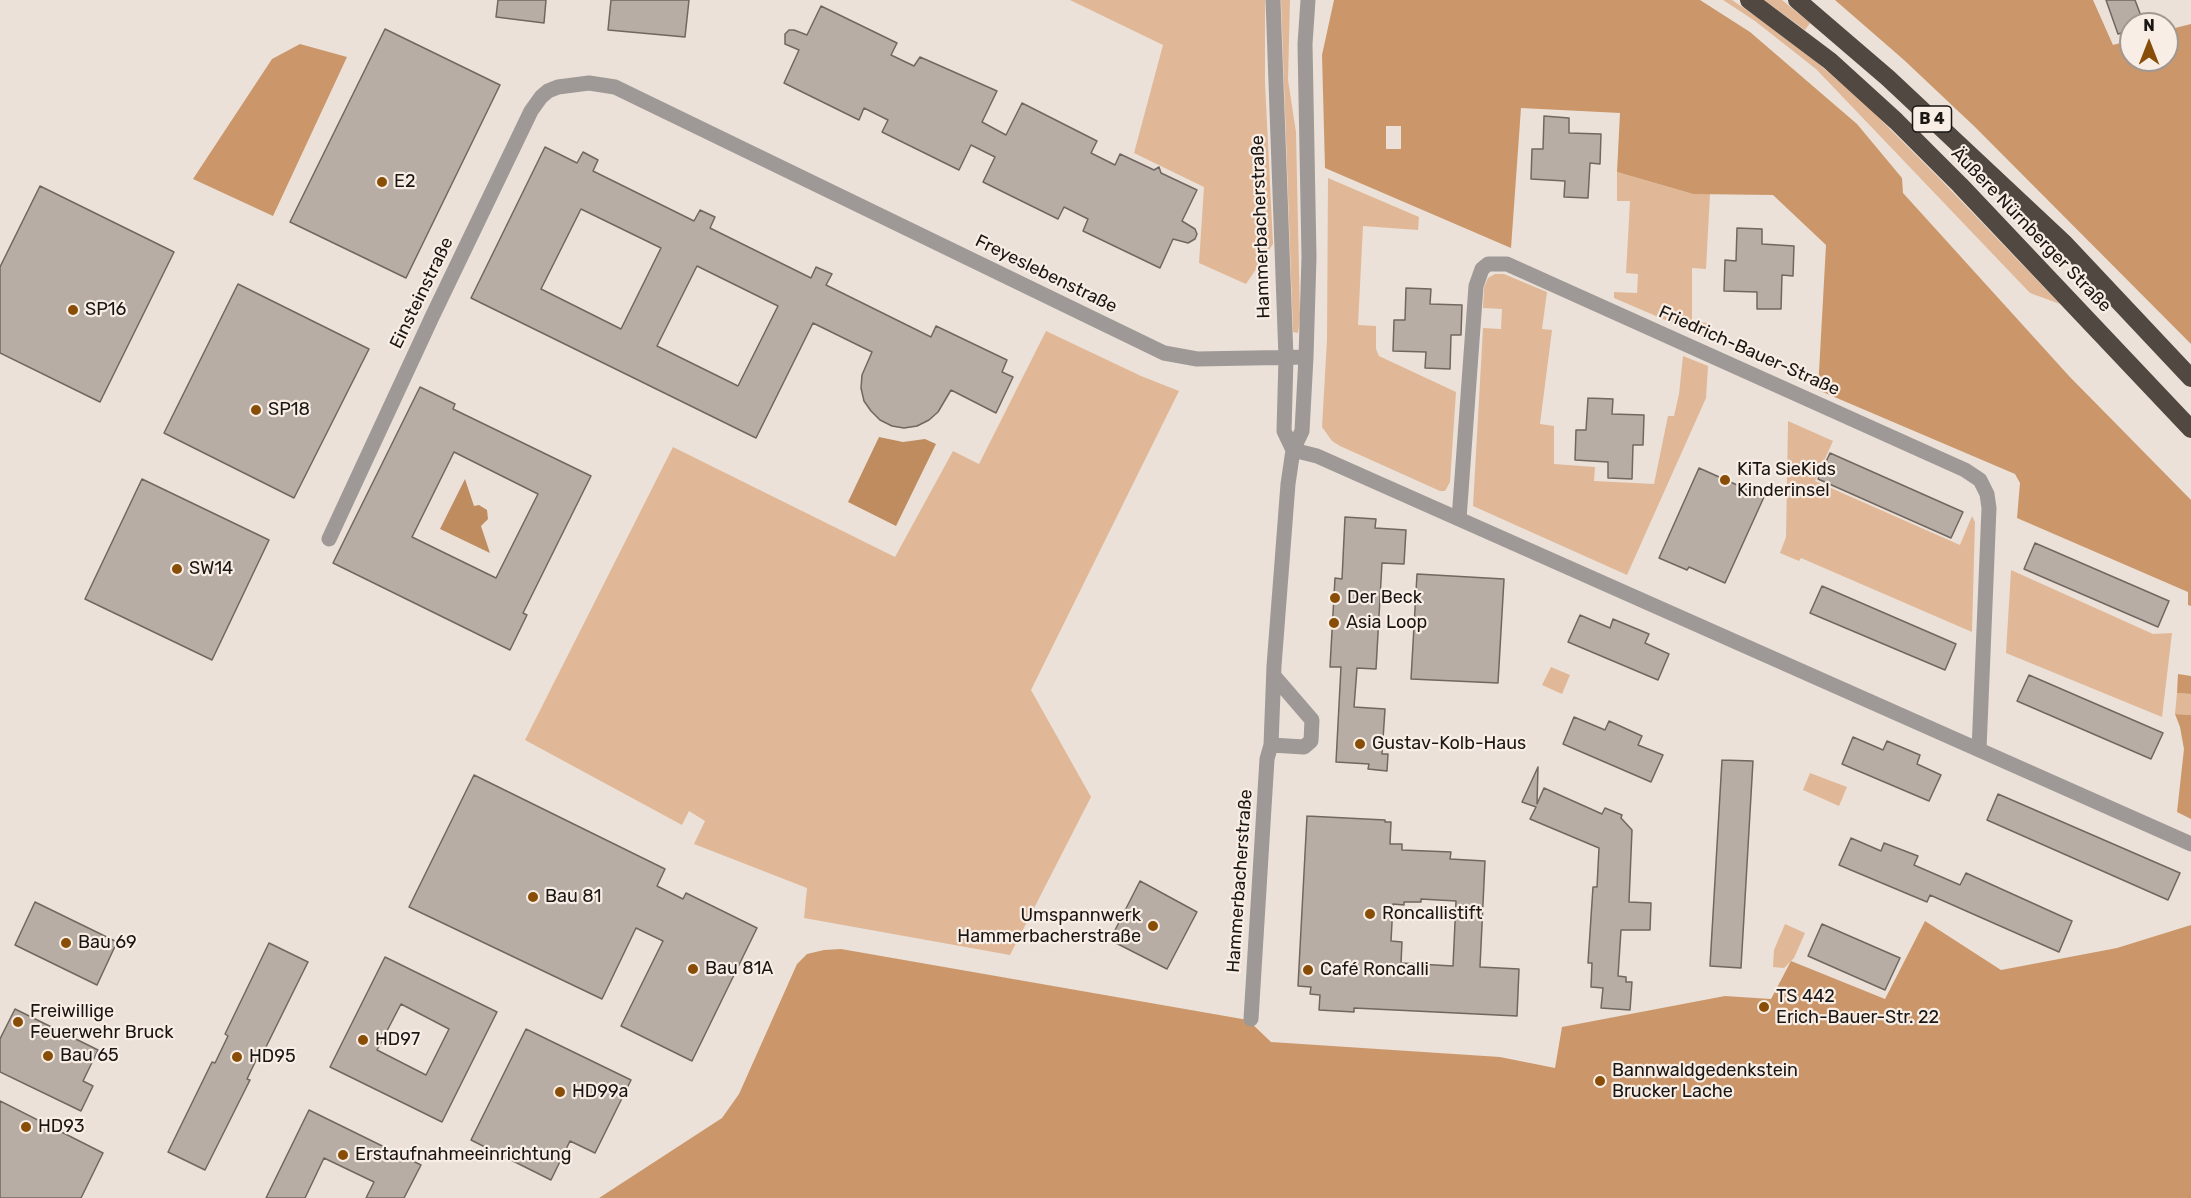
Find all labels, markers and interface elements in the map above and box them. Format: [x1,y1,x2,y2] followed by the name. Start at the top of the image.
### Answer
[2119,12,2179,72] north arrow
[2143,16,2155,35] text: N
[1912,106,1952,132] road number: B 4
[1247,135,1275,319] street label: Hammerbacherstraße
[1947,143,2115,317] street label: Äußere Nürnberger Straße
[394,171,415,193] place label: E2
[375,175,389,189] marker: E2
[972,230,1120,318] street label: Freyeslebenstraße
[386,234,458,352] street label: Einsteinstraße
[85,299,126,321] place label: SP16
[1655,301,1843,401] street label: Friedrich-Bauer-Straße
[66,303,80,317] marker: SP16
[268,399,310,421] place label: SP18
[249,403,263,417] marker: SP18
[1737,459,1836,502] place label: KiTa SieKids Kinderinsel
[1718,473,1732,487] marker: KiTa SieKids Kinderinsel
[189,558,233,580] place label: SW14
[170,562,184,576] marker: SW14
[1347,587,1422,609] place label: Der Beck
[1328,591,1342,605] marker: Der Beck
[1346,612,1427,634] place label: Asia Loop
[1327,616,1341,630] marker: Asia Loop
[1372,733,1526,755] place label: Gustav-Kolb-Haus
[1353,737,1367,751] marker: Gustav-Kolb-Haus
[1223,789,1257,973] street label: Hammerbacherstraße
[545,886,601,908] place label: Bau 81
[526,890,540,904] marker: Bau 81
[1382,903,1482,925] place label: Roncallistift
[957,905,1141,948] place label: Umspannwerk Hammerbacherstraße
[1363,907,1377,921] marker: Roncallistift
[1146,919,1160,933] marker: Umspannwerk Hammerbacherstraße
[78,932,137,954] place label: Bau 69
[59,936,73,950] marker: Bau 69
[705,958,773,980] place label: Bau 81A
[1320,959,1429,981] place label: Café Roncalli
[686,962,700,976] marker: Bau 81A
[1301,963,1315,977] marker: Café Roncalli
[1776,986,1939,1028] place label: TS 442 Erich-Bauer-Str. 22
[1757,1000,1771,1014] marker: TS 442 Erich-Bauer-Str. 22
[30,1001,174,1044] place label: Freiwillige Feuerwehr Bruck
[11,1015,25,1029] marker: Freiwillige Feuerwehr Bruck
[375,1029,420,1051] place label: HD97
[356,1033,370,1047] marker: HD97
[60,1045,119,1067] place label: Bau 65
[249,1046,296,1068] place label: HD95
[41,1049,55,1063] marker: Bau 65
[230,1050,244,1064] marker: HD95
[1612,1060,1798,1102] place label: Bannwaldgedenkstein Brucker Lache
[1593,1074,1607,1088] marker: Bannwaldgedenkstein Brucker Lache
[572,1081,629,1103] place label: HD99a
[553,1085,567,1099] marker: HD99a
[38,1116,84,1138] place label: HD93
[19,1120,33,1134] marker: HD93
[355,1144,571,1166] place label: Erstaufnahmeeinrichtung
[336,1148,350,1162] marker: Erstaufnahmeeinrichtung

